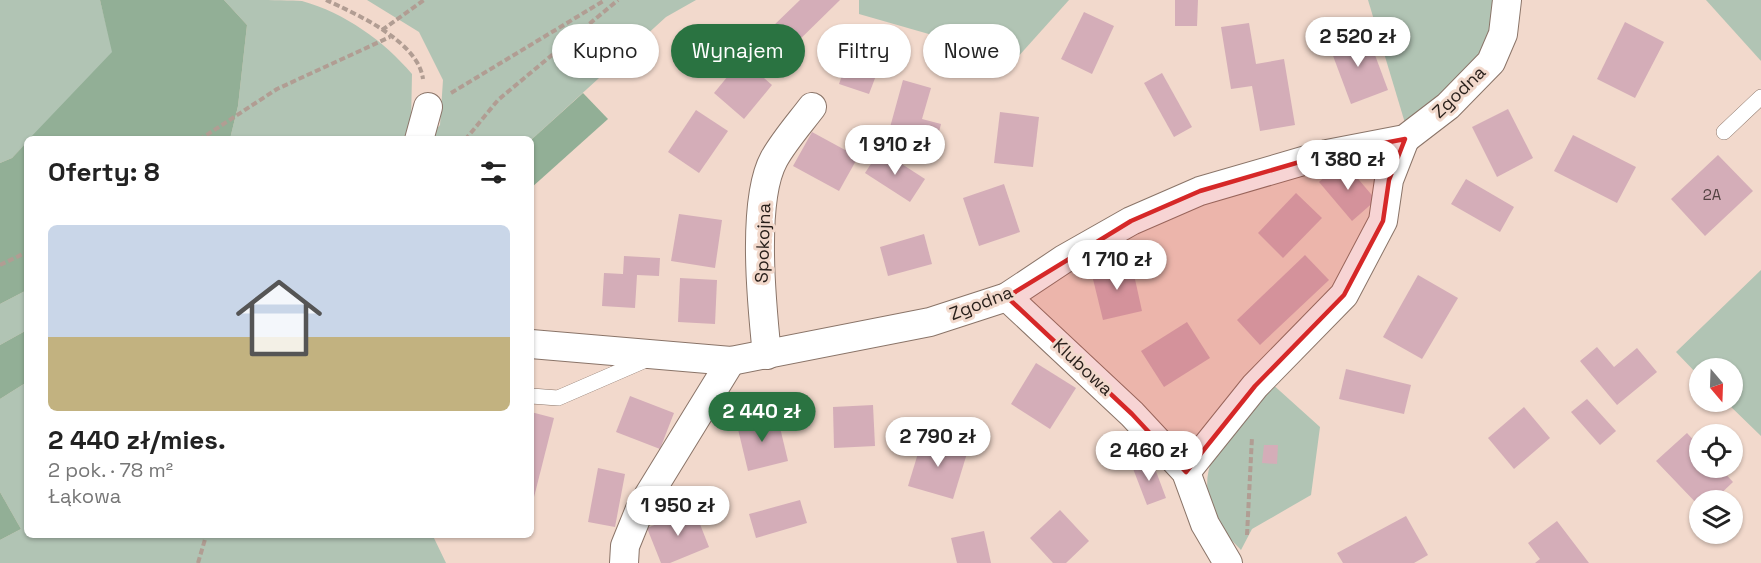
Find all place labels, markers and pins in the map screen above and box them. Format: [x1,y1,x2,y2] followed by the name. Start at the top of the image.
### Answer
[1296,17,1420,68] pin: 2 520 zł
[833,125,957,176] pin: 1 910 zł
[1286,140,1410,191] pin: 1 380 zł
[1055,240,1179,291] pin: 1 710 zł
[700,392,824,443] pin: 2 440 zł
[876,417,1000,468] pin: 2 790 zł
[1087,431,1211,482] pin: 2 460 zł
[616,486,740,537] pin: 1 950 zł

